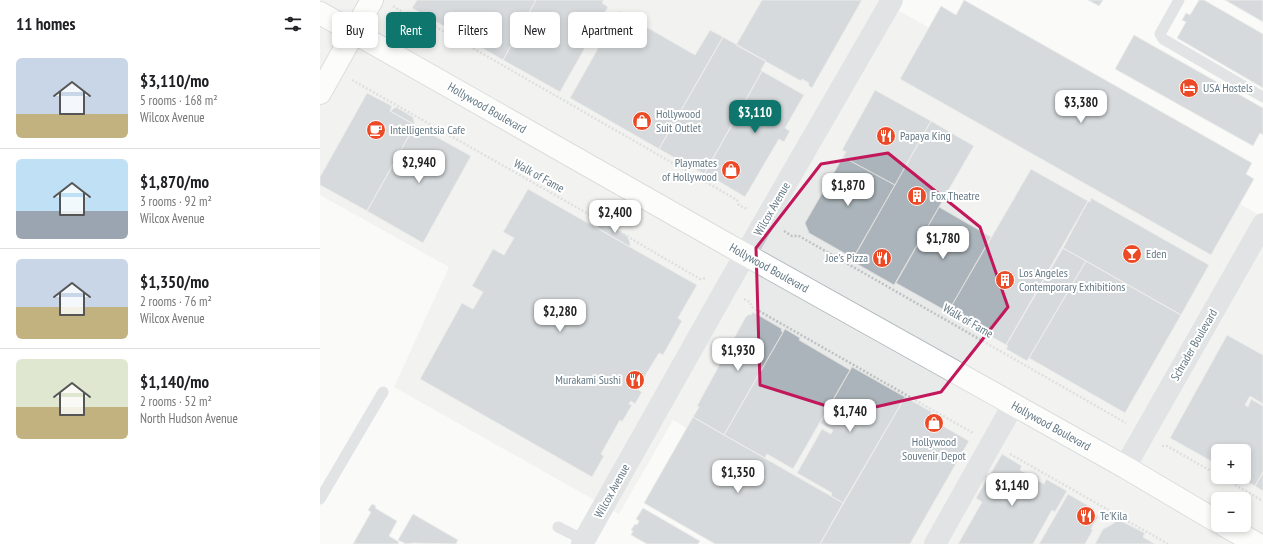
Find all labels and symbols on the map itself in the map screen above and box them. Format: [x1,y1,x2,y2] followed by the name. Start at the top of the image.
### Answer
[1178,77,1200,99] hotel icon: USA Hostels
[445,79,529,136] street label: Hollywood Boulevard
[1203,80,1253,95] place label: USA Hostels
[1048,90,1114,124] pin: $3,380
[722,100,788,134] pin: $3,110
[656,106,702,135] place label: Hollywood Suit Outlet
[631,110,653,132] shop icon: Hollywood Suit Outlet
[365,119,387,141] cafe icon: Intelligentsia Cafe
[390,122,465,137] place label: Intelligentsia Cafe
[875,125,897,147] restaurant icon: Papaya King
[900,128,951,143] place label: Papaya King
[386,150,452,184] pin: $2,940
[662,155,717,184] place label: Playmates of Hollywood
[511,156,567,196] street label: Walk of Fame
[720,159,742,181] shop icon: Playmates of Hollywood
[815,173,881,207] pin: $1,870
[750,179,793,238] street label: Wilcox Avenue
[906,185,928,207] building icon: Fox Theatre
[931,188,980,203] place label: Fox Theatre
[582,200,648,234] pin: $2,400
[910,226,976,260] pin: $1,780
[727,240,812,296] street label: Hollywood Boulevard
[1121,243,1143,265] bar icon: Eden
[1146,246,1167,261] place label: Eden
[871,247,893,269] restaurant icon: Joe's Pizza
[825,250,868,265] place label: Joe's Pizza
[1019,265,1125,294] place label: Los Angeles Contemporary Exhibitions
[994,269,1016,291] building icon: Los Angeles Contemporary Exhibitions
[527,299,593,333] pin: $2,280
[941,300,996,341] street label: Walk of Fame
[1167,306,1220,383] street label: Schrader Boulevard
[705,338,771,372] pin: $1,930
[624,369,646,391] restaurant icon: Murakami Sushi
[555,372,621,387] place label: Murakami Sushi
[1009,398,1094,454] street label: Hollywood Boulevard
[817,399,883,433] pin: $1,740
[923,412,945,434] shop icon: Hollywood Souvenir Depot
[902,434,967,463] place label: Hollywood Souvenir Depot
[705,460,771,494] pin: $1,350
[591,461,633,521] street label: Wilcox Avenue
[979,473,1045,507] pin: $1,140
[1075,505,1097,527] restaurant icon: Te'Kila
[1100,508,1127,523] place label: Te'Kila

